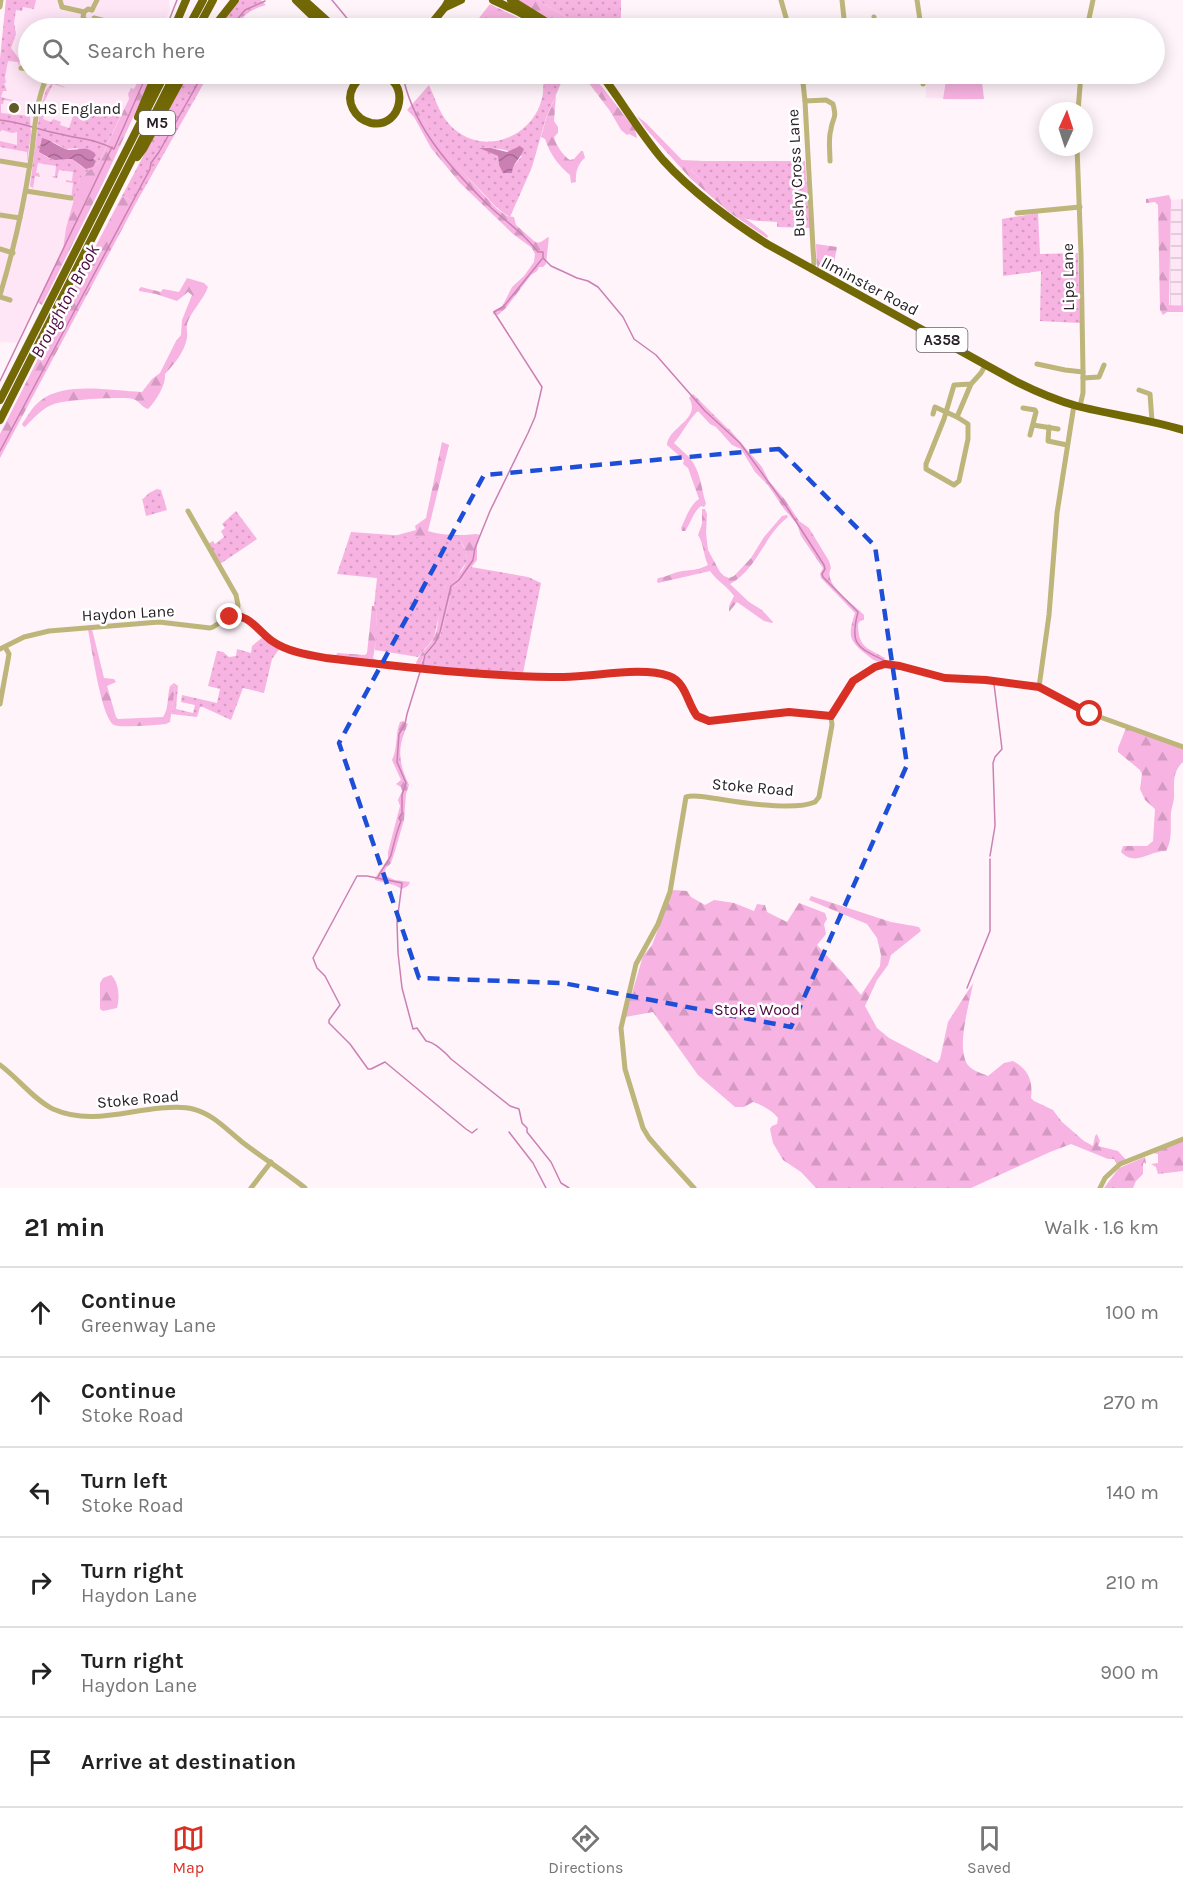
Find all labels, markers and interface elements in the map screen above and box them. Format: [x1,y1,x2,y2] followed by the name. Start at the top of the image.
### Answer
[18,18,1165,84] search box
[39,35,72,68] icon: search
[87,38,205,64] text: Search here
[26,99,121,118] place label: NHS England
[7,101,21,115] marker: NHS England
[1039,102,1093,156] north arrow
[783,109,809,237] street label: Bushy Cross Lane
[139,111,175,135] road number: M5
[26,240,105,362] water label: Broughton Brook
[1058,243,1078,311] street label: Lipe Lane
[818,252,922,320] street label: Ilminster Road
[916,328,968,352] road number: A358
[81,601,175,625] street label: Haydon Lane
[216,603,242,629] route end
[1076,700,1102,726] route start
[711,774,795,800] street label: Stoke Road
[714,1000,800,1019] park label: Stoke Wood
[96,1086,180,1112] street label: Stoke Road
[24,1212,105,1243] text: 21 min
[1044,1216,1159,1239] text: Walk · 1.6 km
[81,1288,176,1314] text: Continue
[24,1296,57,1329] icon: ahead
[1105,1301,1159,1324] text: 100 m
[81,1314,216,1337] text: Greenway Lane
[81,1378,176,1404] text: Continue
[24,1386,57,1419] icon: ahead
[1103,1391,1159,1414] text: 270 m
[81,1404,184,1427] text: Stoke Road
[81,1468,168,1494] text: Turn left
[24,1476,57,1509] icon: left
[1106,1481,1159,1504] text: 140 m
[81,1494,184,1517] text: Stoke Road
[81,1558,184,1584] text: Turn right
[24,1566,57,1599] icon: right
[1105,1571,1159,1594] text: 210 m
[81,1584,197,1607] text: Haydon Lane
[81,1648,184,1674] text: Turn right
[24,1656,57,1689] icon: right
[1100,1661,1159,1684] text: 900 m
[81,1674,197,1697] text: Haydon Lane
[24,1746,57,1779] icon: arrive
[81,1749,296,1775] text: Arrive at destination
[172,1822,205,1877] tab: Map
[548,1822,623,1877] tab: Directions
[967,1822,1011,1877] tab: Saved

